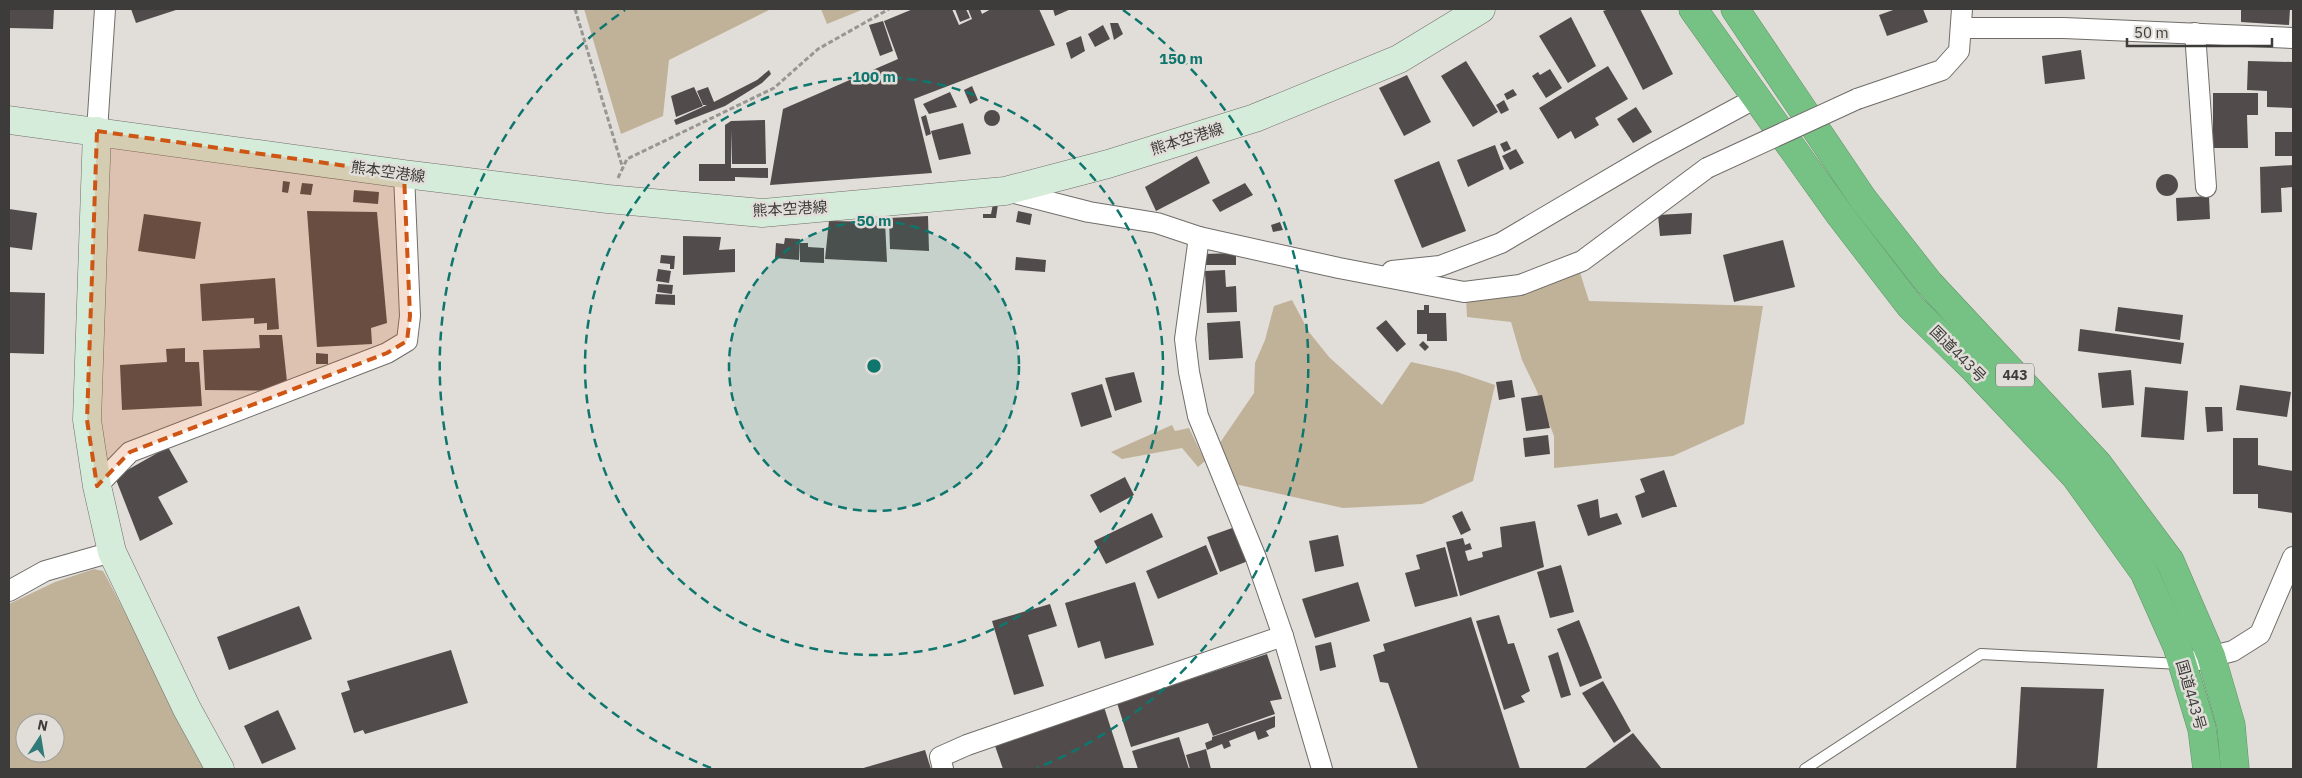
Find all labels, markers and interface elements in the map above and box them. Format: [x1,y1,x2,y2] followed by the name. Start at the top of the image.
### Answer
[2127,15,2272,47] scale bar
[2134,23,2169,42] text: 50 m
[1159,49,1203,68] text: 150 m
[852,67,896,86] text: 100 m
[1148,118,1226,159] street label: 熊本空港線
[350,157,427,186] street label: 熊本空港線
[752,197,828,220] street label: 熊本空港線
[857,211,891,230] text: 50 m
[1926,321,1991,386] street label: 国道443号
[865,357,883,375] centre of rings
[1996,364,2034,386] road number: 443
[2172,658,2211,732] street label: 国道443号
[15,713,65,763] north arrow
[36,715,50,735] text: N

